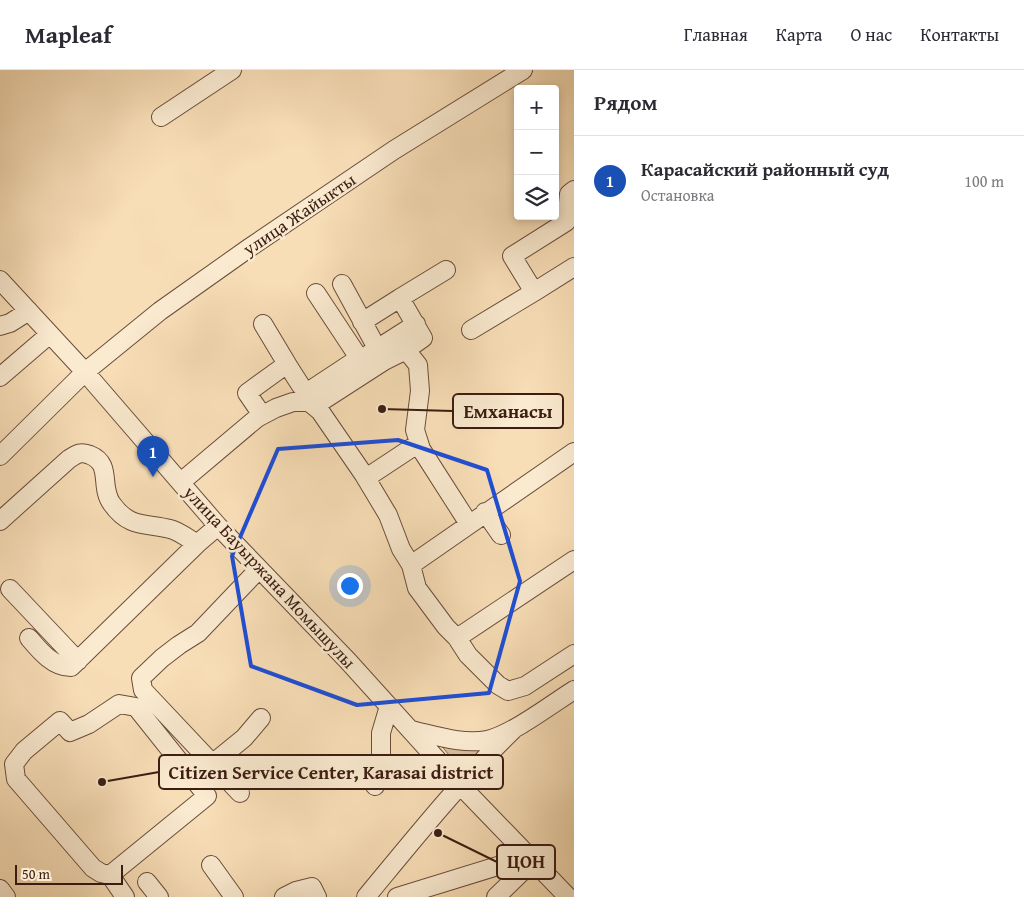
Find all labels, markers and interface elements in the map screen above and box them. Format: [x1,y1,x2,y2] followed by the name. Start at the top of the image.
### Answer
[25,17,112,52] text: Mapleaf
[684,21,748,48] text: Главная
[776,21,822,48] text: Карта
[850,21,892,48] text: О нас
[920,21,999,48] text: Контакты
[514,85,559,220] map controls
[514,85,559,130] button: +
[594,87,657,118] text: Рядом
[514,130,559,175] button: −
[641,155,889,183] text: Карасайский районный суд
[236,166,361,262] street label: улица Жайыкты
[606,169,614,193] text: 1
[964,169,1004,193] text: 100 m
[514,175,559,220] button: layers
[641,183,714,207] text: Остановка
[453,394,563,428] callout: Емханасы
[463,397,553,425] text: Емханасы
[137,436,169,477] pin: 1
[177,479,363,675] street label: улица Бауыржана Момышулы
[337,573,363,599] your location
[159,755,503,789] callout: Citizen Service Center, Karasai district
[169,758,494,786] text: Citizen Service Center, Karasai district
[497,845,555,879] callout: ЦОН
[507,847,545,875] text: ЦОН
[15,862,122,885] scale bar
[22,864,50,884] text: 50 m

